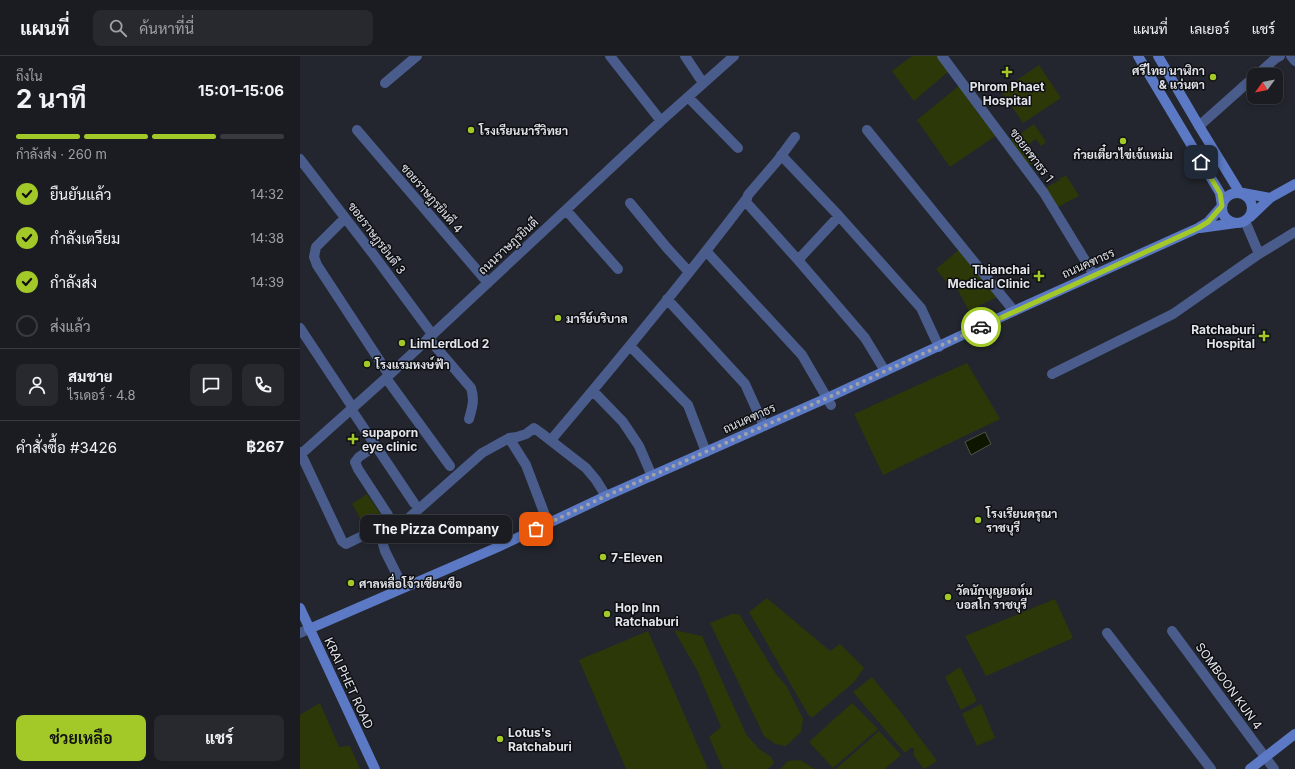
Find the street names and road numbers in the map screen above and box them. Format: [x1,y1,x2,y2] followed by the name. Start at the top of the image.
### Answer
[1007,125,1057,185] street label: ซอยคฑาธร 1
[397,160,466,237] street label: ซอยราษฎรยินดี 4
[344,199,409,278] street label: ซอยราษฎรยินดี 3
[475,214,542,278] street label: ถนนราษฎรยินดี
[1059,245,1117,281] street label: ถนนคฑาธร
[720,400,778,436] street label: ถนนคฑาธร
[321,635,377,731] street label: KRAI PHET ROAD
[1193,640,1266,732] street label: SOMBOON KUN 4

